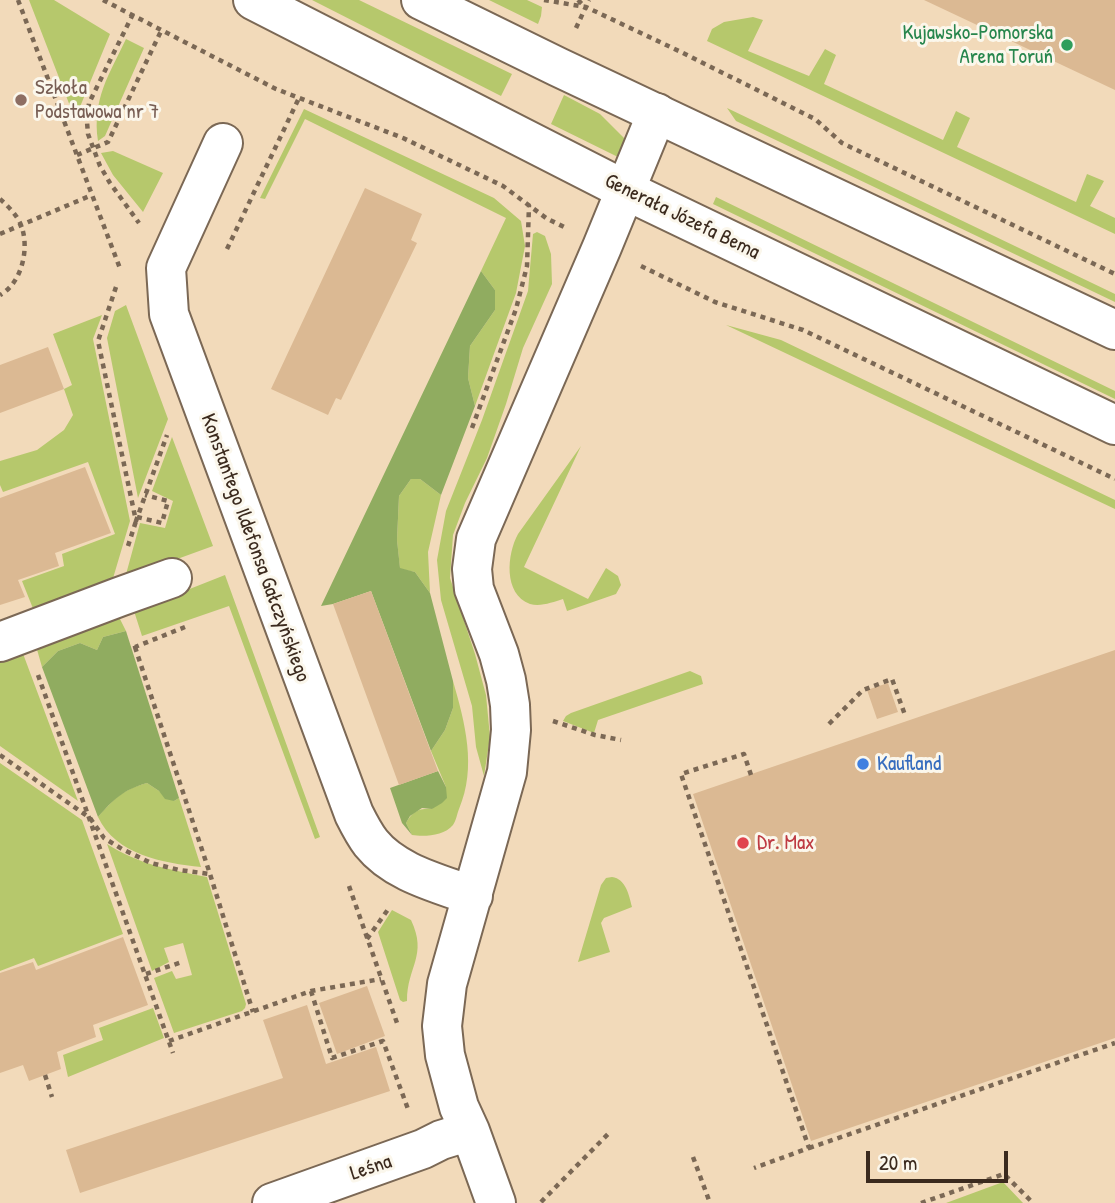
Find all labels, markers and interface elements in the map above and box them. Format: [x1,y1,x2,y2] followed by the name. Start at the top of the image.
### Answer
[903,20,1053,70] place label: Kujawsko-Pomorska Arena Toruń
[1059,37,1075,53] marker: Kujawsko-Pomorska Arena Toruń
[35,75,159,125] place label: Szkoła Podstawowa nr 7
[13,92,29,108] marker: Szkoła Podstawowa nr 7
[600,169,764,265] street label: Generała Józefa Bema
[195,411,315,685] street label: Konstantego Ildefonsa Gałczyńskiego
[877,751,941,777] place label: Kaufland
[855,756,871,772] marker: Kaufland
[757,830,815,856] place label: Dr. Max
[735,835,751,851] marker: Dr. Max
[870,1136,1012,1180] scale bar
[879,1148,917,1177] text: 20 m
[347,1149,395,1187] street label: Leśna

